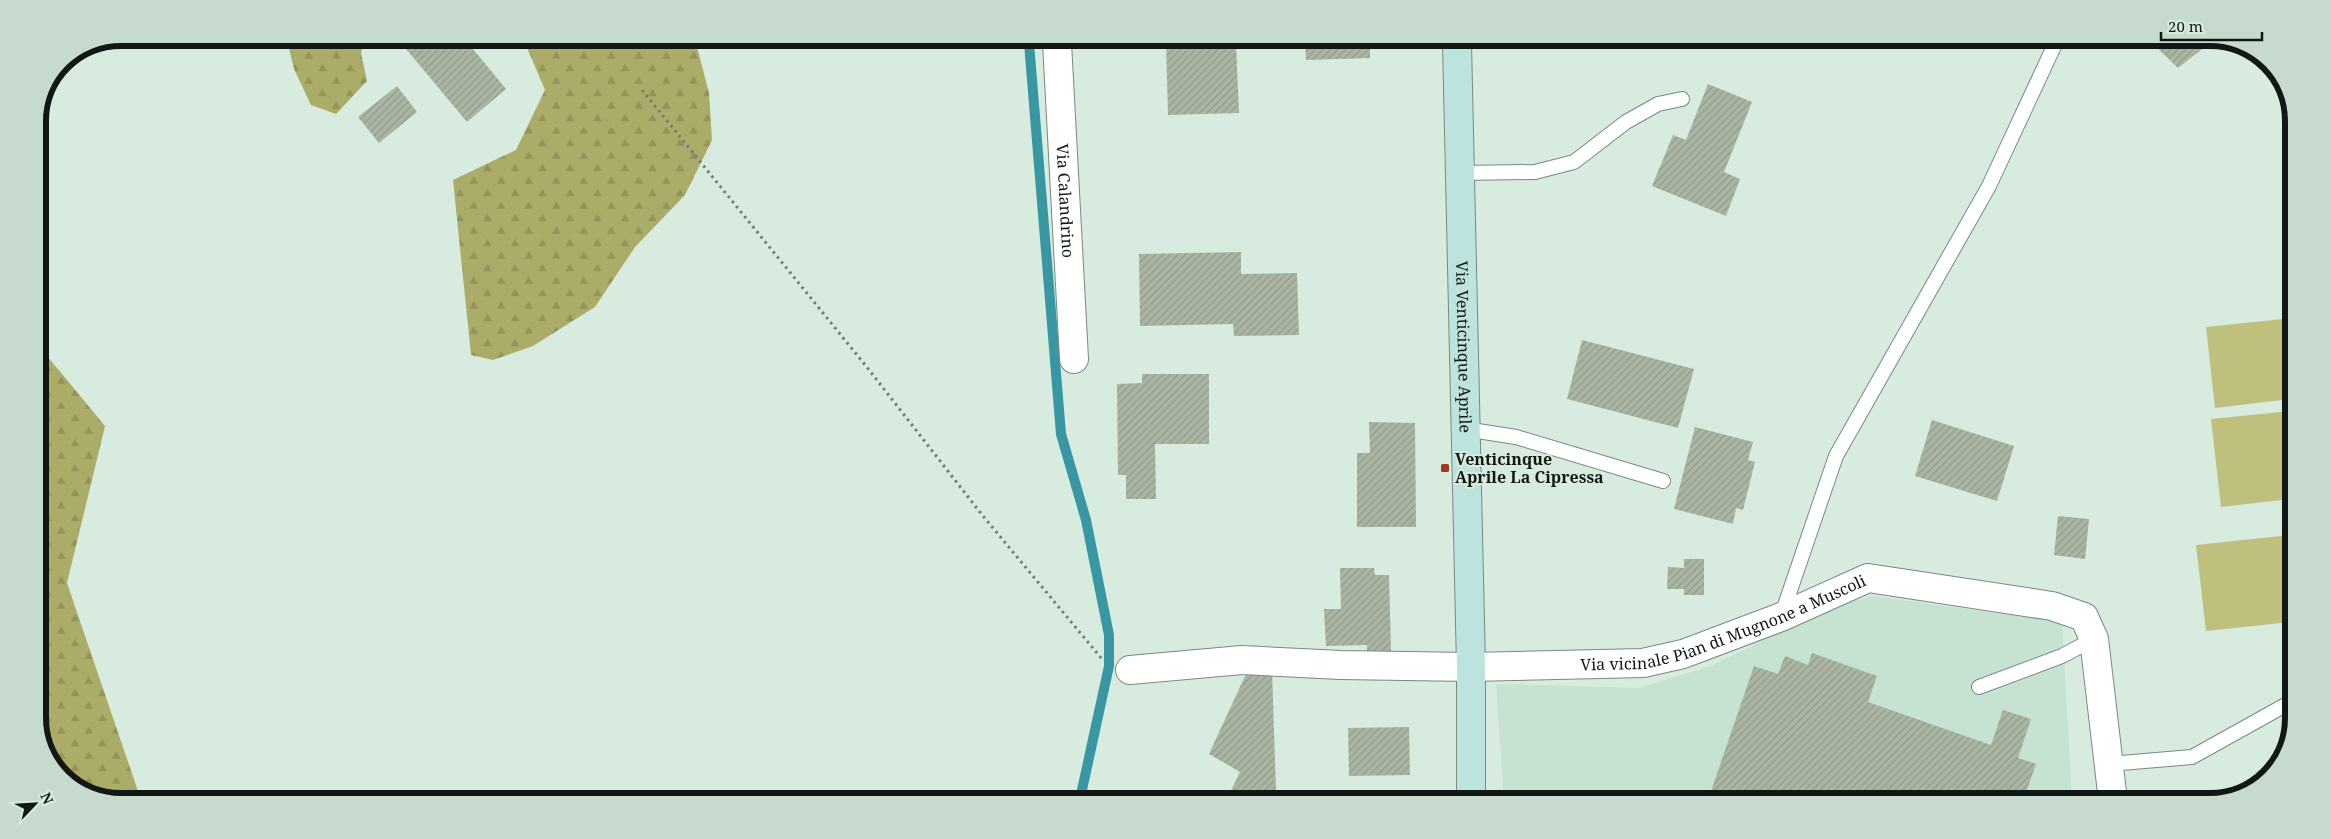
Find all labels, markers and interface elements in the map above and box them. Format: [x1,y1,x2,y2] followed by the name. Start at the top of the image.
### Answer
[2161,10,2262,42] scale bar
[2168,16,2203,36] text: 20 m
[1051,143,1080,258] street label: Via Calandrino
[1451,261,1477,433] street label: Via Venticinque Aprile
[1455,448,1604,488] place label: Venticinque Aprile La Cipressa
[1439,462,1451,474] marker: Venticinque Aprile La Cipressa
[1580,569,1869,675] street label: Via vicinale Pian di Mugnone a Muscoli
[10,779,60,829] north arrow
[36,789,58,807] text: N

